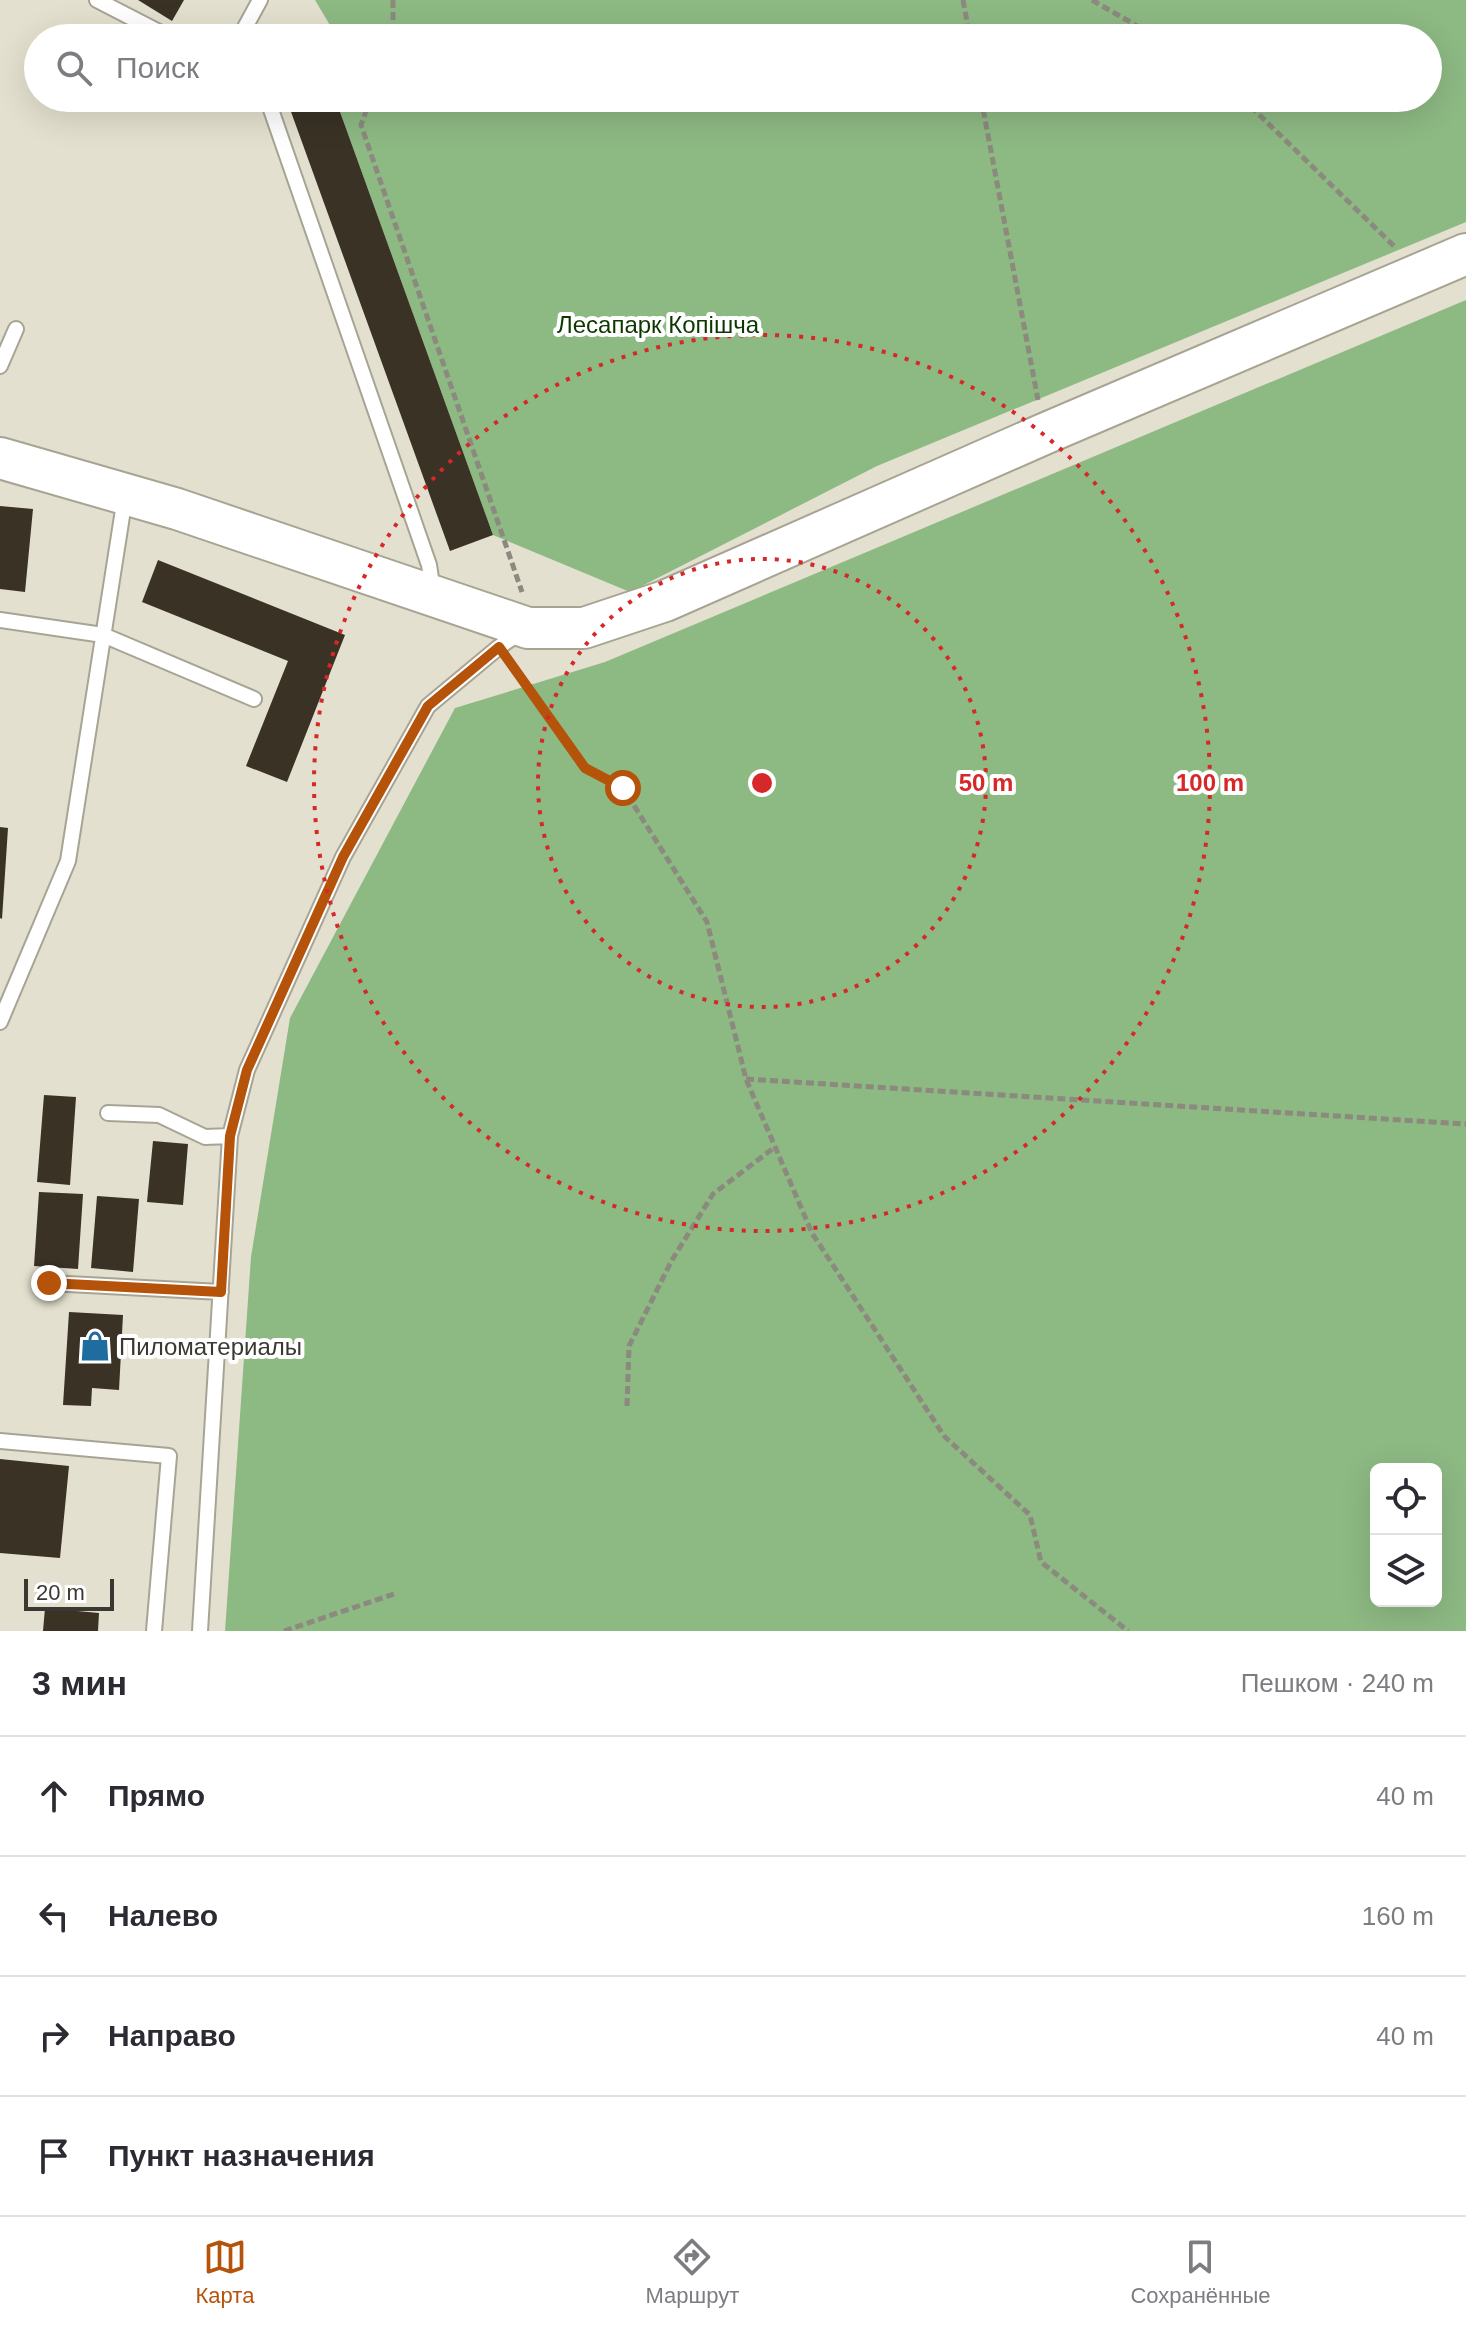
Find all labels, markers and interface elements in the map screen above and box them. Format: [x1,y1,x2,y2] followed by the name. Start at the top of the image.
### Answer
[24,24,1442,112] search box
[52,46,96,90] icon: search
[116,51,199,84] text: Поиск
[557,311,760,338] park label: Лесапарк Копішча
[748,769,776,797] centre of rings
[959,769,1013,796] text: 50 m
[1176,769,1244,796] text: 100 m
[605,770,641,806] route start
[31,1265,67,1301] route end
[78,1329,112,1363] shop icon: Пиломатериалы
[119,1333,302,1360] place label: Пиломатериалы
[1370,1463,1442,1607] map controls
[1370,1463,1442,1535] button: locate
[1370,1535,1442,1607] button: layers
[24,1575,114,1611] scale bar
[36,1580,85,1605] text: 20 m
[32,1664,127,1702] text: 3 мин
[1241,1668,1434,1698] text: Пешком · 240 m
[32,1774,76,1818] icon: ahead
[108,1779,205,1812] text: Прямо
[1376,1781,1434,1811] text: 40 m
[32,1894,76,1938] icon: left
[108,1899,218,1932] text: Налево
[1362,1901,1434,1931] text: 160 m
[32,2014,76,2058] icon: right
[108,2019,236,2052] text: Направо
[1376,2021,1434,2051] text: 40 m
[32,2134,76,2178] icon: arrive
[108,2139,375,2172] text: Пункт назначения
[196,2235,254,2309] tab: Карта
[646,2235,739,2309] tab: Маршрут
[1130,2235,1270,2309] tab: Сохранённые

